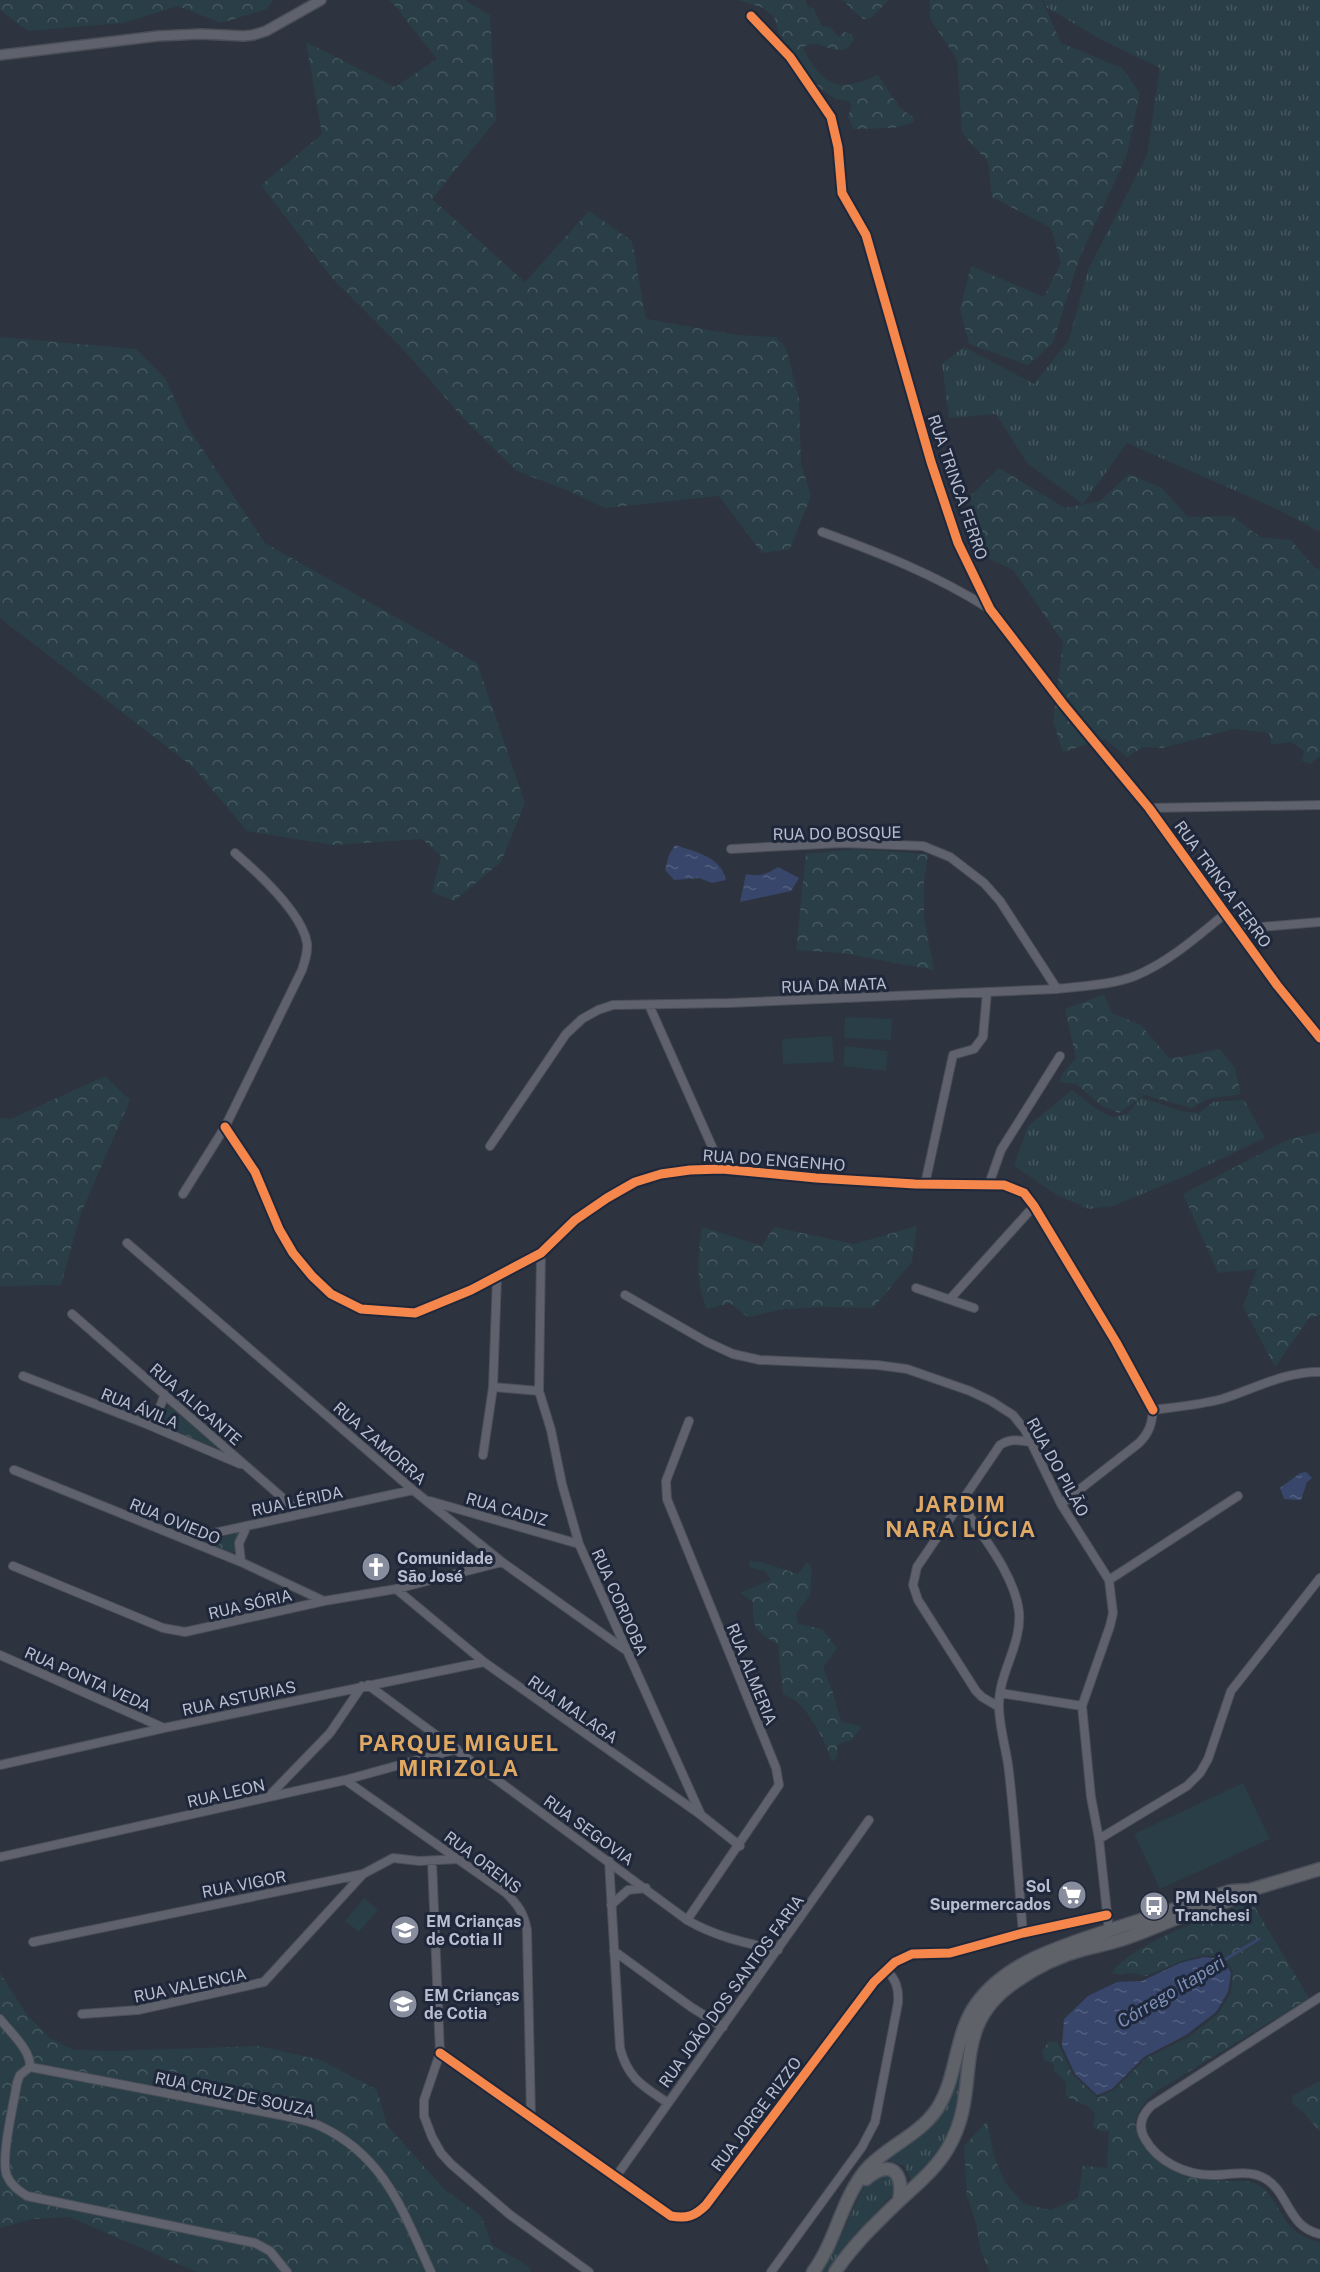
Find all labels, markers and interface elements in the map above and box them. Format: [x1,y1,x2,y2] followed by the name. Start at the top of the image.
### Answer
[924,412,991,562] street label: RUA TRINCA FERRO
[1170,817,1275,951] street label: RUA TRINCA FERRO
[772,823,902,844] street label: RUA DO BOSQUE
[781,974,887,997] street label: RUA DA MATA
[702,1146,846,1175] street label: RUA DO ENGENHO
[146,1359,245,1449] street label: RUA ALICANTE
[98,1383,182,1433] street label: RUA ÁVILA
[329,1398,430,1489] street label: RUA ZAMORRA
[1023,1414,1093,1520] street label: RUA DO PILÃO
[249,1482,345,1520] street label: RUA LÉRIDA
[464,1489,550,1530] street label: RUA CADIZ
[885,1491,1037,1542] district label: JARDIM NARA LÚCIA
[127,1495,223,1548] street label: RUA OVIEDO
[588,1546,652,1659] street label: RUA CORDOBA
[397,1549,493,1586] place label: Comunidade São José
[360,1551,392,1583] church icon: Comunidade São José
[206,1585,294,1623] street label: RUA SÓRIA
[723,1621,781,1728] street label: RUA ALMERIA
[22,1643,154,1716] street label: RUA PONTA VEDA
[524,1671,621,1747] street label: RUA MALAGA
[180,1677,298,1720] street label: RUA ASTURIAS
[358,1730,560,1781] district label: PARQUE MIGUEL MIRIZOLA
[185,1775,267,1812] street label: RUA LEON
[540,1791,638,1869] street label: RUA SEGOVIA
[440,1827,525,1898] street label: RUA ORENS
[200,1867,288,1902] street label: RUA VIGOR
[930,1877,1051,1914] place label: Sol Supermercados
[1056,1879,1088,1911] supermarket icon: Sol Supermercados
[1175,1888,1257,1925] place label: PM Nelson Tranchesi
[1138,1890,1170,1922] bus stop icon: PM Nelson Tranchesi
[654,1891,808,2091] street label: RUA JOÃO DOS SANTOS FARIA
[426,1912,522,1949] place label: EM Crianças de Cotia II
[389,1914,421,1946] school or university icon: EM Crianças de Cotia II
[1113,1951,1229,2032] water label: Córrego Itaperi
[132,1964,248,2007] street label: RUA VALENCIA
[424,1986,520,2023] place label: EM Crianças de Cotia
[387,1988,419,2020] school or university icon: EM Crianças de Cotia
[707,2053,806,2175] street label: RUA JORGE RIZZO
[153,2068,317,2121] street label: RUA CRUZ DE SOUZA

